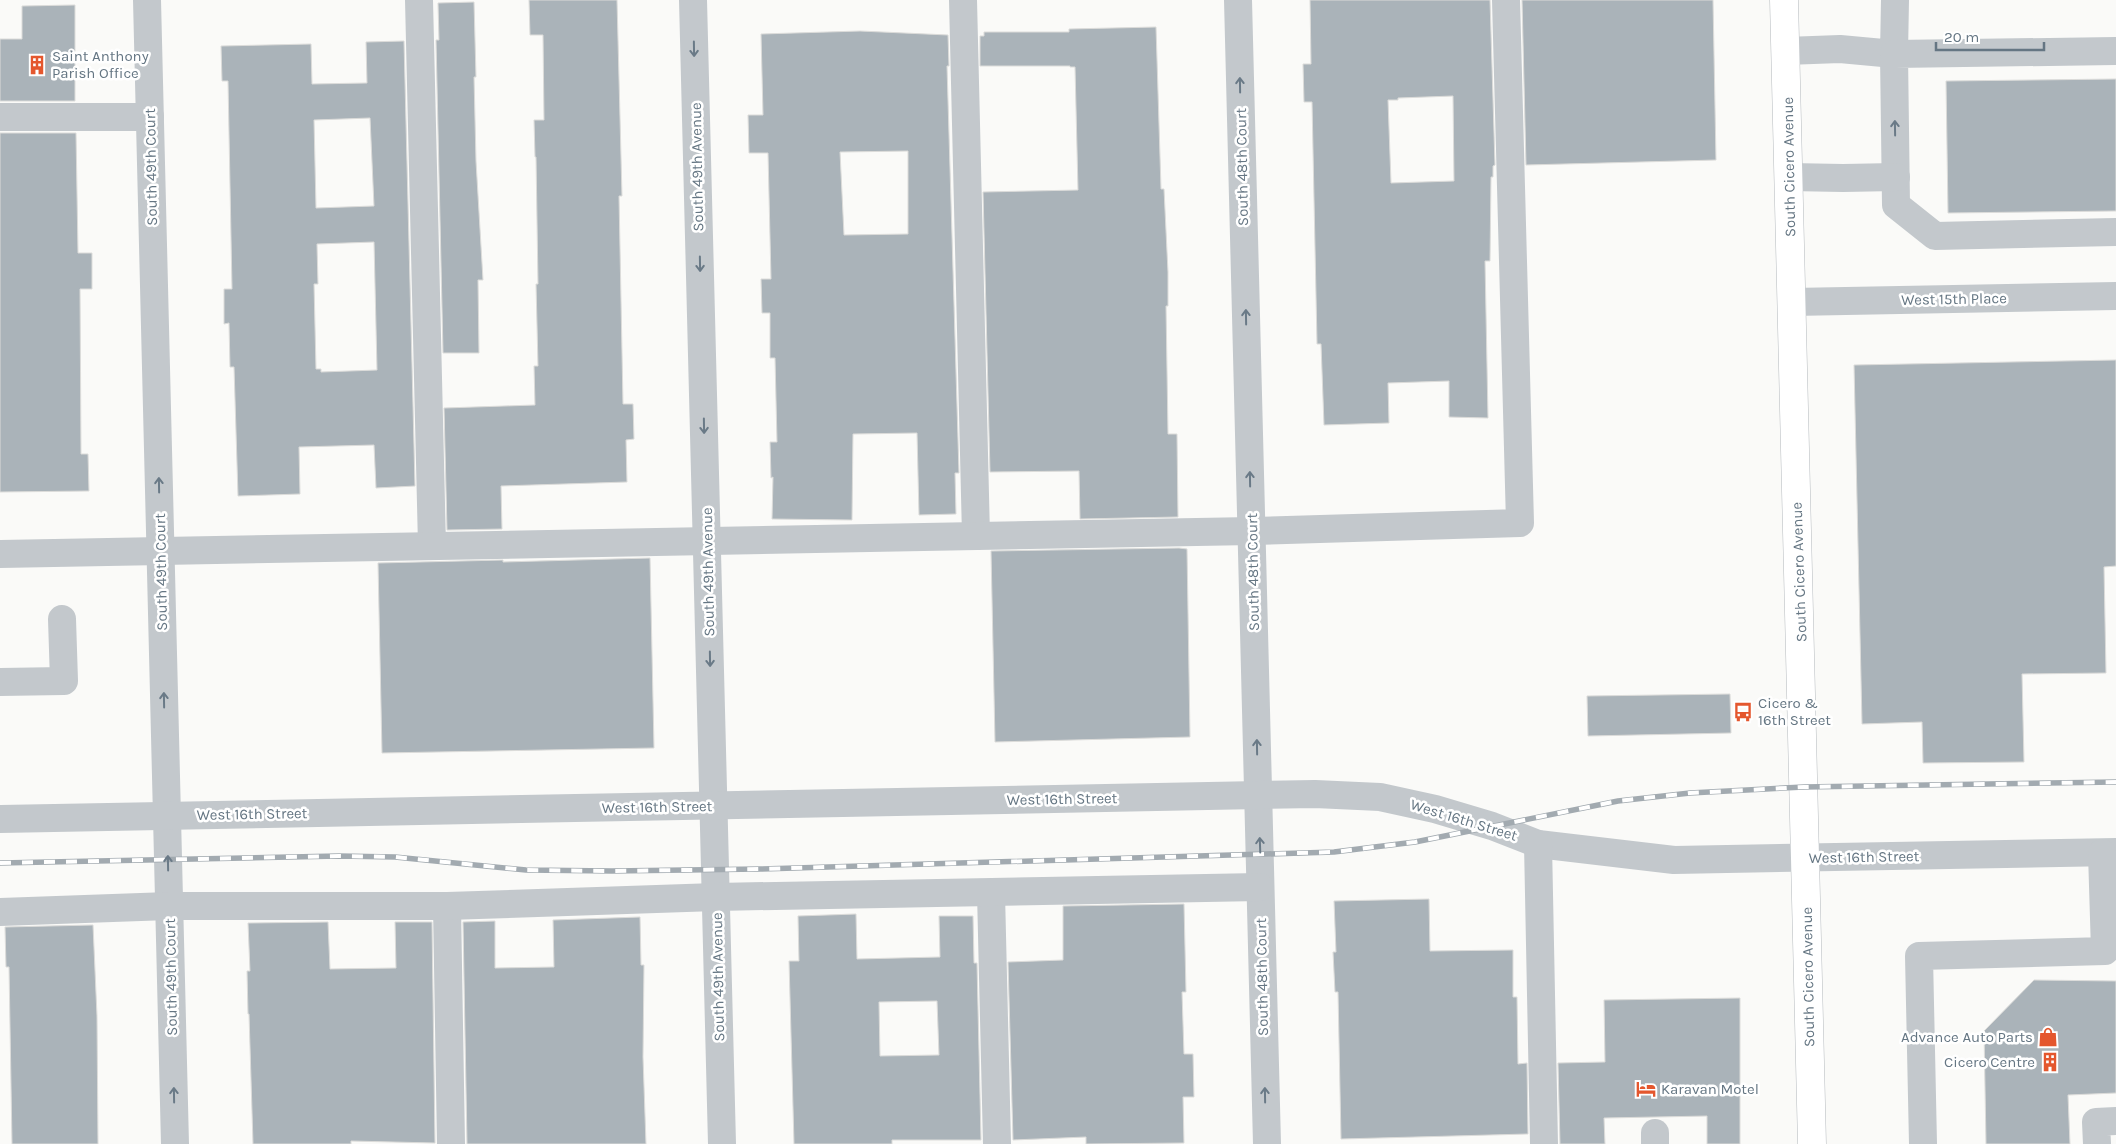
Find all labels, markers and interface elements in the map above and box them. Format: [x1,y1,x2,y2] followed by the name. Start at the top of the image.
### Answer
[1936,20,2044,52] scale bar
[1944,28,1979,46] text: 20 m
[690,40,699,56] one-way arrow
[52,47,149,82] place label: Saint Anthony Parish Office
[26,54,48,76] building icon: Saint Anthony Parish Office
[1235,77,1245,93] one-way arrow
[1779,97,1799,237] street label: South Cicero Avenue
[687,102,707,232] street label: South 49th Avenue
[141,108,161,226] street label: South 49th Court
[1232,108,1252,226] street label: South 48th Court
[1891,120,1900,136] one-way arrow
[695,255,705,271] one-way arrow
[1901,289,2007,309] street label: West 15th Place
[1241,309,1251,326] one-way arrow
[699,418,709,434] one-way arrow
[1245,472,1255,488] one-way arrow
[154,478,164,494] one-way arrow
[1788,502,1810,642] street label: South Cicero Avenue
[698,507,718,637] street label: South 49th Avenue
[151,513,171,631] street label: South 49th Court
[1243,513,1263,631] street label: South 48th Court
[705,650,715,666] one-way arrow
[159,693,169,709] one-way arrow
[1758,694,1831,729] place label: Cicero & 16th Street
[1732,701,1754,723] bus stop icon: Cicero & 16th Street
[1252,739,1262,756] one-way arrow
[1006,789,1118,809] street label: West 16th Street
[1408,795,1520,845] street label: West 16th Street
[601,797,713,817] street label: West 16th Street
[196,804,308,824] street label: West 16th Street
[1255,838,1264,854] one-way arrow
[1808,847,1920,867] street label: West 16th Street
[163,855,173,872] one-way arrow
[1798,907,1818,1047] street label: South Cicero Avenue
[708,912,728,1042] street label: South 49th Avenue
[161,918,181,1036] street label: South 49th Court
[1252,918,1272,1036] street label: South 48th Court
[2037,1026,2059,1048] shop icon: Advance Auto Parts
[1901,1028,2033,1046] place label: Advance Auto Parts
[2039,1051,2061,1073] building icon: Cicero Centre
[1944,1053,2035,1071] place label: Cicero Centre
[1635,1078,1657,1100] hotel icon: Karavan Motel
[1661,1080,1759,1098] place label: Karavan Motel
[169,1088,179,1104] one-way arrow
[1261,1088,1270,1104] one-way arrow

